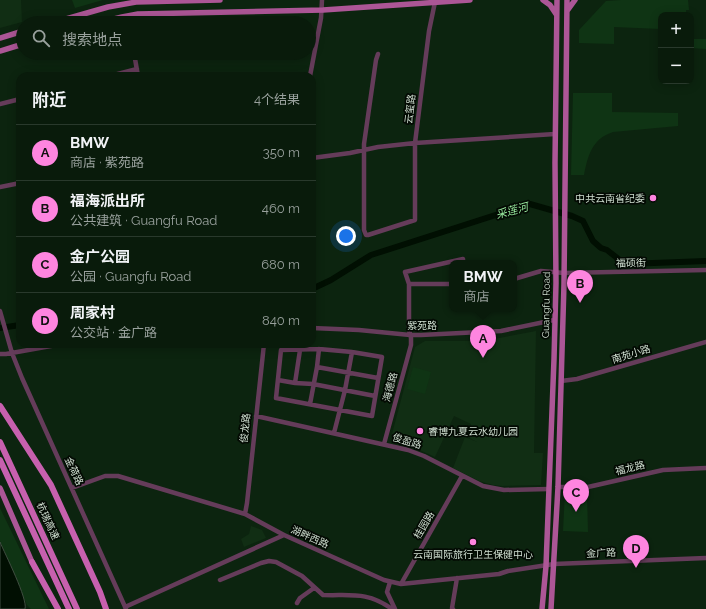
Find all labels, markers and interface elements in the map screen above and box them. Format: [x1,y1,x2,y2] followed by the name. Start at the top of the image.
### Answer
[658,12,694,84] map controls
[658,12,694,48] button: +
[16,16,316,60] search box
[30,27,52,49] icon: search
[62,31,122,49] text: 搜索地点
[658,48,694,84] button: −
[32,90,66,110] text: 附近
[254,92,300,107] text: 4个结果
[403,93,417,125] street label: 云玺路
[70,134,109,152] text: BMW
[41,145,49,160] text: A
[263,145,300,160] text: 350 m
[70,155,144,170] text: 商店 · 紫苑路
[70,192,145,210] text: 福海派出所
[575,193,645,204] place label: 中共云南省纪委
[648,193,658,203] marker: 中共云南省纪委
[494,200,532,222] water label: 采莲河
[41,201,49,216] text: B
[262,201,300,216] text: 460 m
[70,213,217,228] text: 公共建筑 · Guangfu Road
[336,226,356,246] your location
[70,248,130,266] text: 金广公园
[41,257,49,272] text: C
[261,257,300,272] text: 680 m
[616,257,646,269] street label: 福硕街
[449,260,517,312] popup
[464,268,502,286] text: BMW
[70,269,191,284] text: 公园 · Guangfu Road
[567,270,593,303] pin: B
[540,272,552,338] street label: Guangfu Road
[464,289,490,304] text: 商店
[70,304,115,322] text: 周家村
[40,313,50,328] text: D
[262,313,300,328] text: 840 m
[407,320,437,331] street label: 紫苑路
[70,325,157,340] text: 公交站 · 金广路
[470,325,496,358] pin: A
[610,343,652,365] street label: 南苑小路
[381,371,399,403] street label: 海德路
[238,413,252,443] street label: 俊龙路
[415,426,425,436] marker: 睿博九夏云水幼儿园
[428,426,518,437] place label: 睿博九夏云水幼儿园
[391,431,423,451] street label: 俊盈路
[63,455,85,487] street label: 金荷路
[614,459,646,477] street label: 福龙路
[563,479,589,512] pin: C
[35,501,61,541] street label: 杭瑞高速
[412,509,436,541] street label: 桂园路
[289,524,331,550] street label: 湖畔西路
[623,535,649,568] pin: D
[468,537,478,547] marker: 云南国际旅行卫生保健中心
[586,547,616,559] street label: 金广路
[413,549,533,560] place label: 云南国际旅行卫生保健中心

